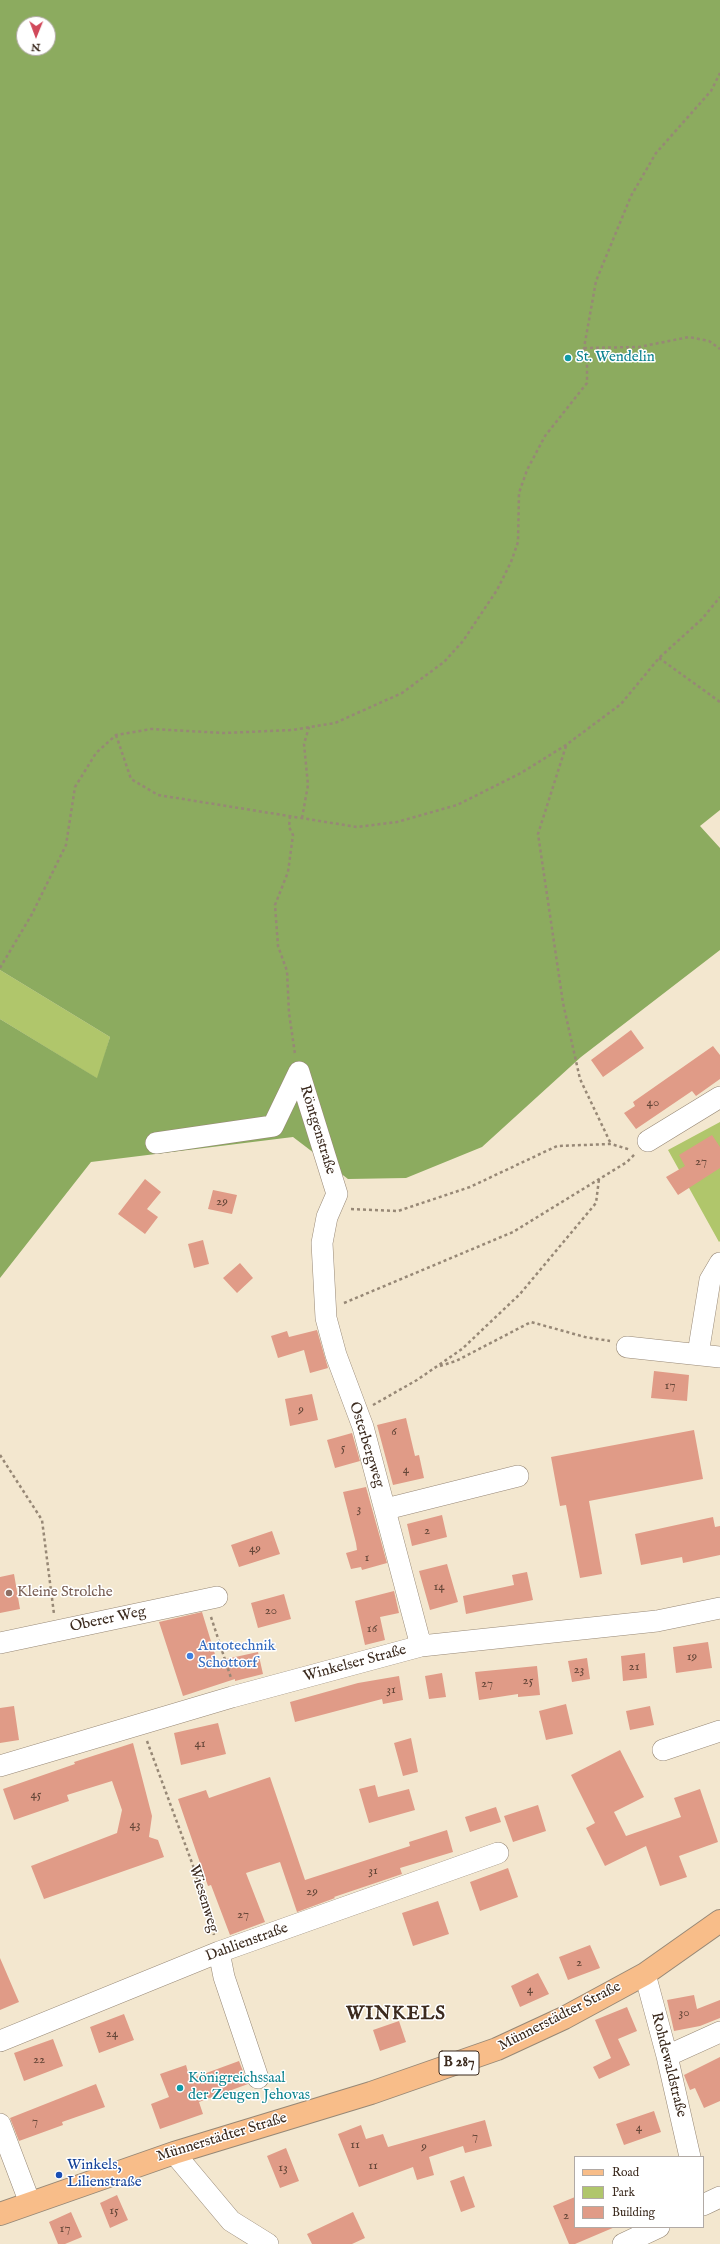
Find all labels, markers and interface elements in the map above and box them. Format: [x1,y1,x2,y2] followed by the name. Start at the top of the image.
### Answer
[16,16,56,56] north arrow
[31,40,41,54] text: N
[576,349,655,367] place label: St. Wendelin
[563,353,573,363] marker: St. Wendelin
[295,1083,339,1177] street label: Röntgenstraße
[647,1095,659,1111] house number: 40
[695,1154,707,1170] house number: 27
[216,1194,228,1210] house number: 29
[665,1378,675,1394] house number: 17
[344,1400,388,1490] street label: Osterbergweg
[298,1402,304,1418] house number: 9
[391,1424,397,1440] house number: 6
[341,1440,345,1456] house number: 5
[403,1462,409,1478] house number: 4
[357,1501,361,1517] house number: 3
[424,1523,430,1539] house number: 2
[249,1541,261,1557] house number: 49
[365,1550,369,1566] house number: 1
[433,1579,445,1595] house number: 14
[17,1584,113,1602] place label: Kleine Strolche
[4,1588,14,1598] marker: Kleine Strolche
[68,1603,148,1637] street label: Oberer Weg
[265,1603,277,1619] house number: 20
[367,1621,377,1637] house number: 16
[198,1638,276,1673] place label: Autotechnik Schottorf
[302,1642,408,1686] street label: Winkelser Straße
[687,1649,697,1665] house number: 19
[185,1651,195,1661] marker: Autotechnik Schottorf
[629,1659,639,1675] house number: 21
[574,1662,584,1678] house number: 23
[523,1673,533,1689] house number: 25
[481,1676,493,1692] house number: 27
[386,1682,396,1698] house number: 31
[194,1736,206,1752] house number: 41
[30,1787,42,1803] house number: 45
[129,1817,141,1833] house number: 43
[184,1863,222,1935] street label: Wiesenweg
[368,1863,378,1879] house number: 31
[306,1884,318,1900] house number: 29
[237,1907,249,1923] house number: 27
[203,1920,291,1966] street label: Dahlienstraße
[576,1955,582,1971] house number: 2
[496,1978,624,2056] street label: Münnerstädter Straße
[527,1982,533,1998] house number: 4
[346,2004,446,2026] district label: WINKELS
[678,2005,690,2021] house number: 30
[646,2011,690,2119] street label: Rohdewaldstraße
[106,2026,118,2042] house number: 24
[439,2051,479,2075] road number: B 287
[33,2052,45,2068] house number: 22
[188,2070,310,2105] place label: Königreichssaal der Zeugen Jehovas
[175,2083,185,2093] marker: Königreichssaal der Zeugen Jehovas
[155,2110,289,2166] street label: Münnerstädter Straße
[32,2114,38,2130] house number: 7
[636,2120,642,2136] house number: 4
[472,2129,478,2145] house number: 7
[350,2137,360,2153] house number: 11
[421,2139,427,2155] house number: 9
[574,2156,704,2228] legend
[67,2157,142,2192] place label: Winkels, Lilienstraße
[368,2158,378,2174] house number: 11
[278,2160,288,2176] house number: 13
[612,2165,639,2180] text: Road
[54,2170,64,2180] marker: Winkels, Lilienstraße
[612,2185,635,2200] text: Park
[109,2203,119,2219] house number: 15
[612,2205,655,2220] text: Building
[563,2208,569,2224] house number: 2
[60,2221,70,2237] house number: 17

